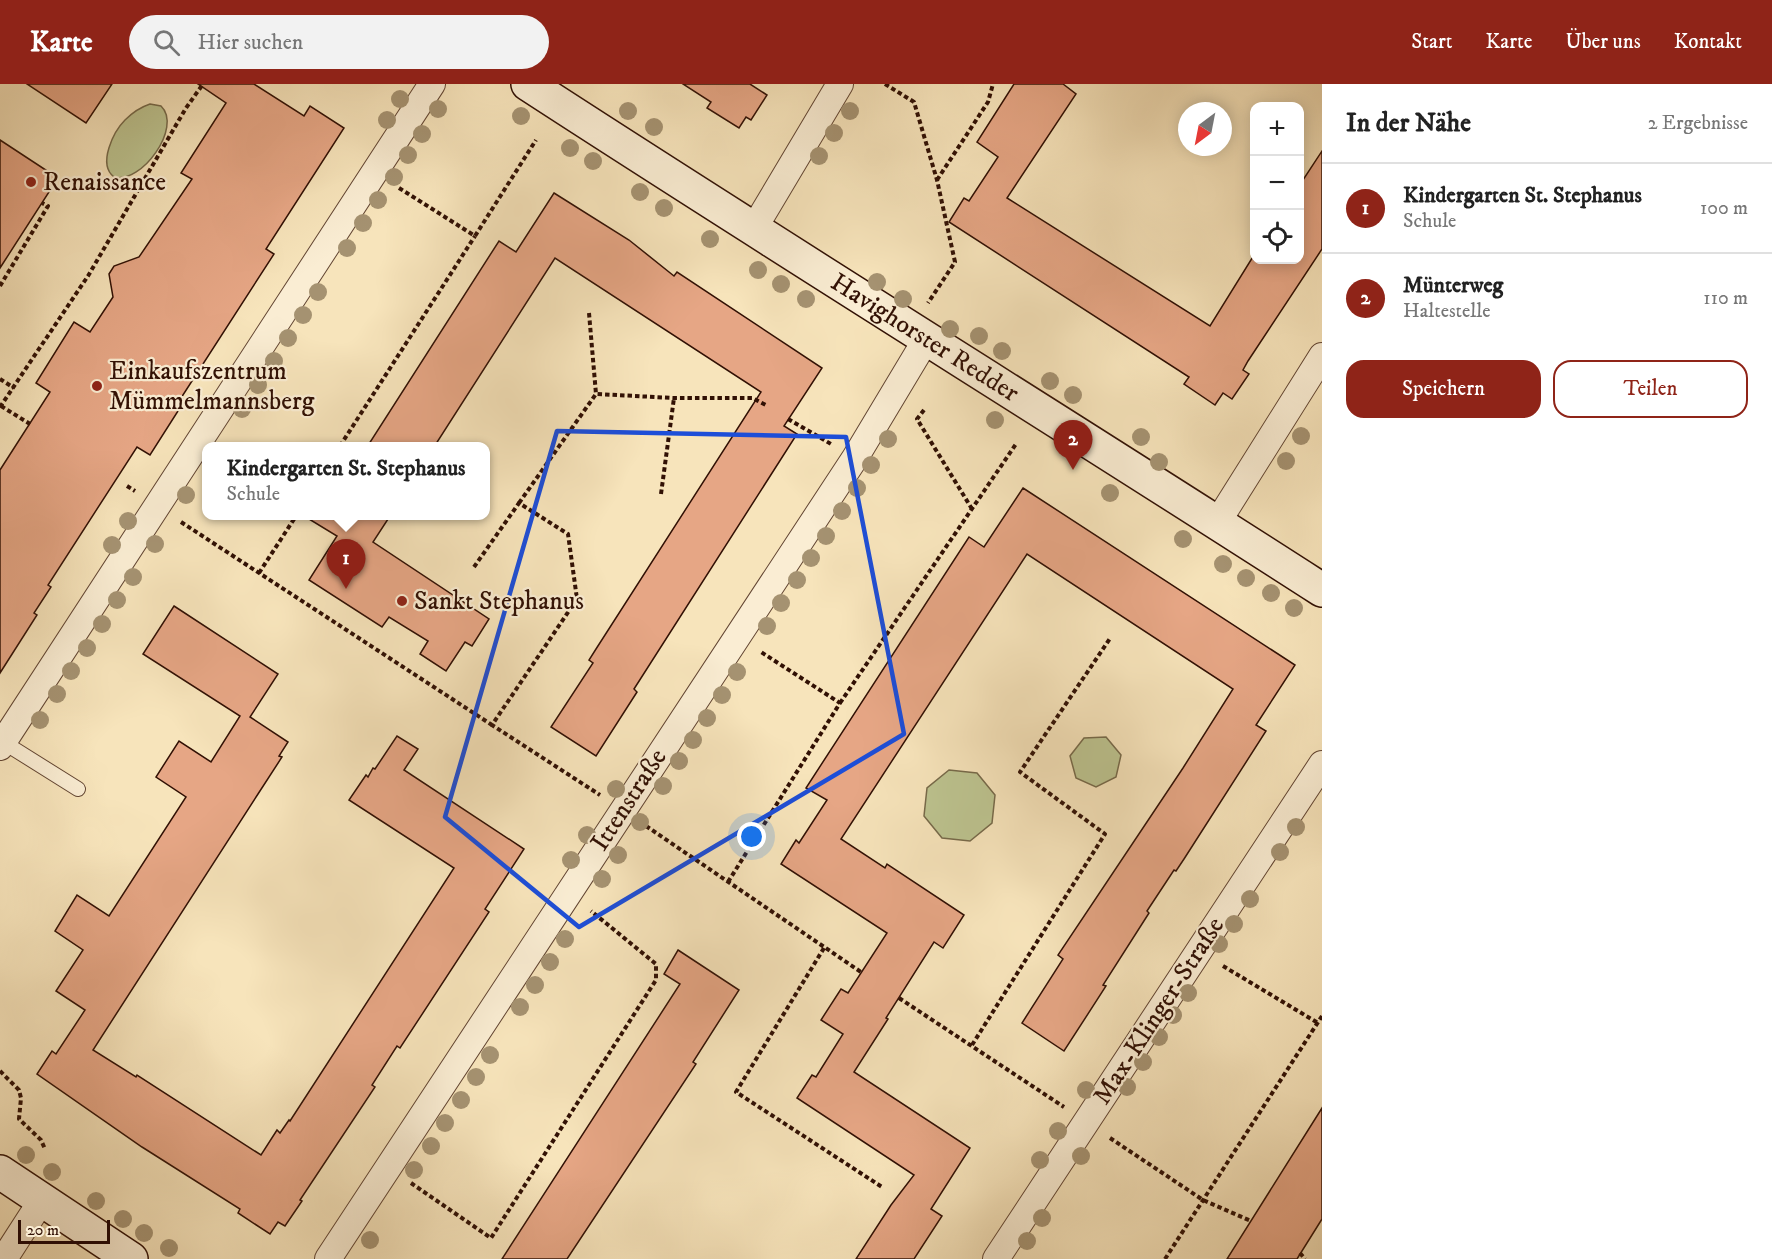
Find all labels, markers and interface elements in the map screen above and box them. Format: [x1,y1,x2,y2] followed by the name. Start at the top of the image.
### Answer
[129,15,549,69] search box
[30,25,93,60] text: Karte
[150,26,183,59] icon: search
[198,29,303,56] text: Hier suchen
[1411,29,1453,55] text: Start
[1486,29,1532,55] text: Karte
[1565,29,1641,55] text: Über uns
[1674,29,1742,55] text: Kontakt
[1178,102,1232,156] north arrow
[1250,102,1304,264] map controls
[1250,102,1304,156] button: +
[1346,107,1471,140] text: In der Nähe
[1648,111,1748,136] text: 2 Ergebnisse
[1250,156,1304,210] button: −
[43,166,166,199] place label: Renaissance
[24,175,38,189] marker: Renaissance
[1403,182,1642,209] text: Kindergarten St. Stephanus
[1362,196,1369,221] text: 1
[1700,196,1748,221] text: 100 m
[1403,209,1456,234] text: Schule
[1250,210,1304,264] button: locate
[824,266,1026,410] street label: Havighorster Redder
[1403,272,1503,299] text: Münterweg
[1361,286,1370,311] text: 2
[1703,286,1748,311] text: 110 m
[1403,299,1491,324] text: Haltestelle
[109,355,315,418] place label: Einkaufszentrum Mümmelmannsberg
[1346,360,1541,418] button: Speichern
[1553,360,1748,418] button: Teilen
[90,379,104,393] marker: Einkaufszentrum Mümmelmannsberg
[1054,420,1092,470] pin: 2
[202,442,490,520] popup
[227,455,465,482] text: Kindergarten St. Stephanus
[227,482,280,507] text: Schule
[326,540,366,589] pin: 1
[414,585,584,618] place label: Sankt Stephanus
[395,594,409,608] marker: Sankt Stephanus
[584,743,674,857] street label: Ittenstraße
[737,822,766,851] your location
[1086,911,1232,1111] street label: Max-Klinger-Straße
[18,1217,110,1244] scale bar
[27,1220,59,1240] text: 20 m

